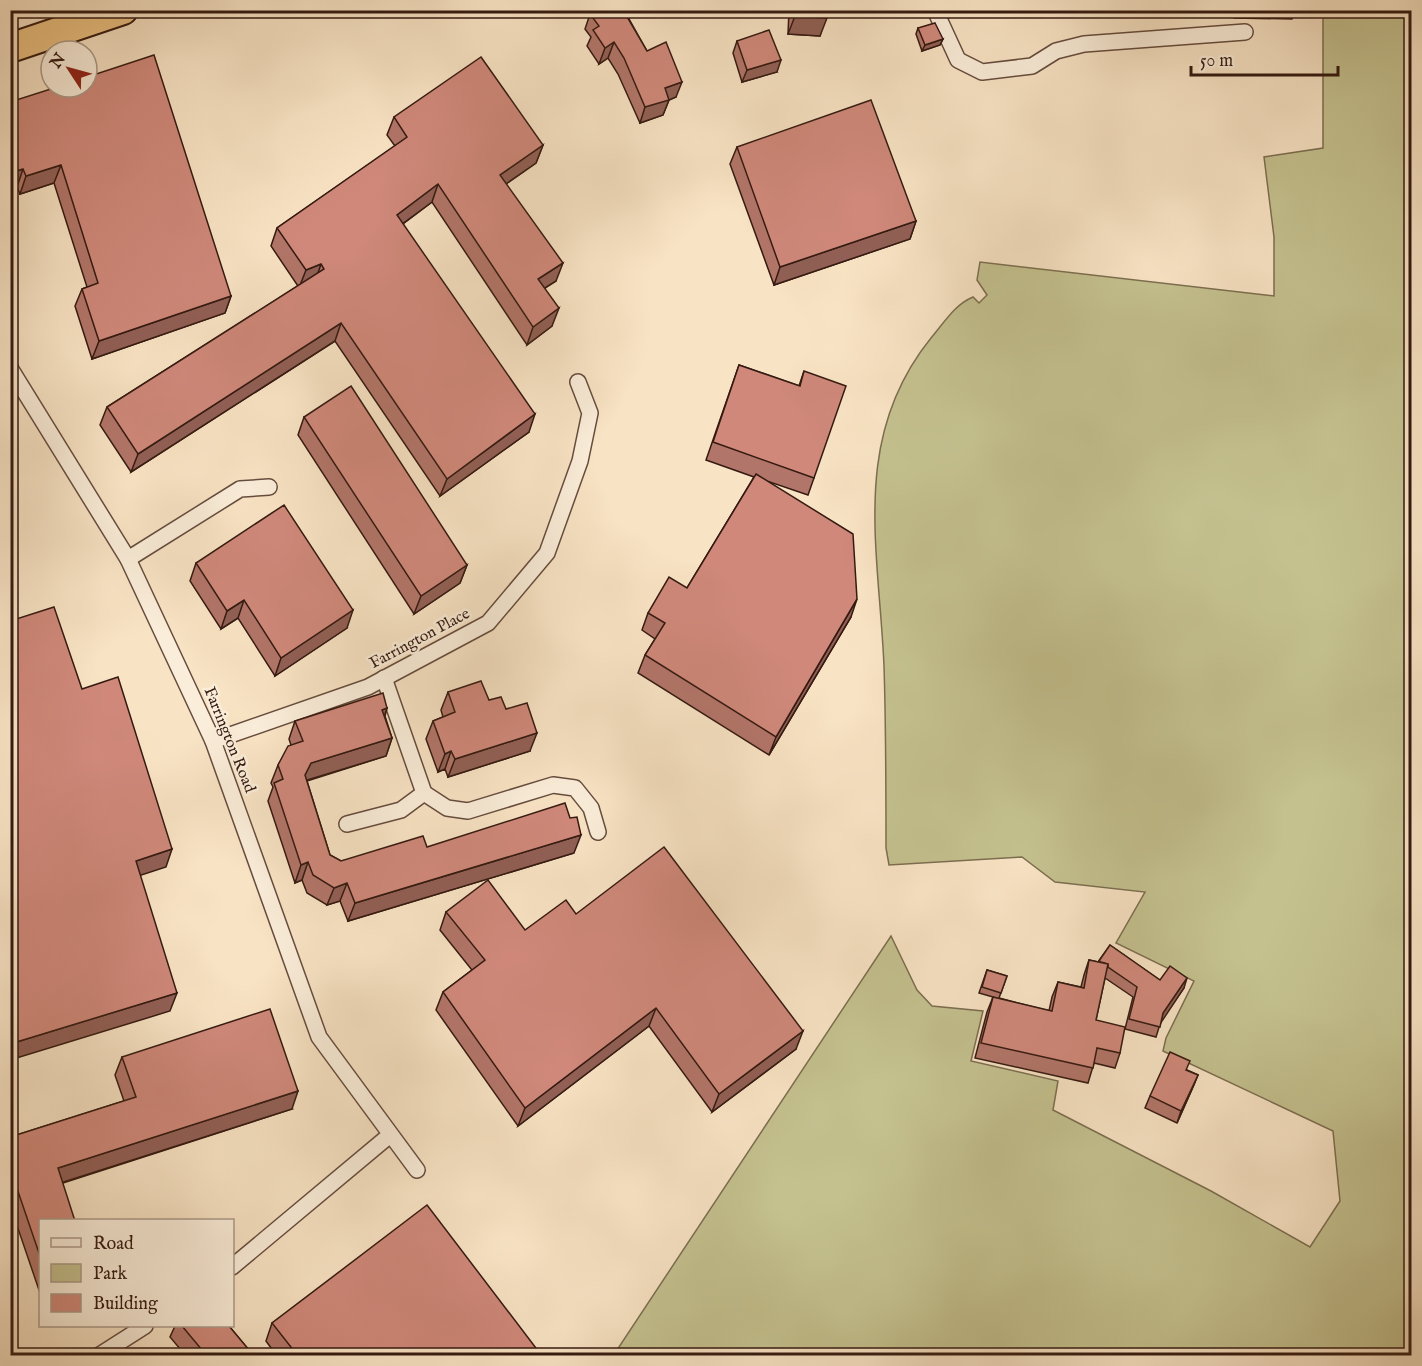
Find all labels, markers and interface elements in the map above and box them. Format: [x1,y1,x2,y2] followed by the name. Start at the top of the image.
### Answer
[39,39,99,99] north arrow
[1191,39,1338,77] scale bar
[46,50,71,74] text: N
[1200,50,1233,73] text: 50 m
[366,604,474,674] street label: Farrington Place
[199,684,259,796] street label: Farrington Road
[39,1219,234,1327] legend
[93,1233,134,1256] text: Road
[93,1263,128,1286] text: Park
[93,1293,158,1316] text: Building

